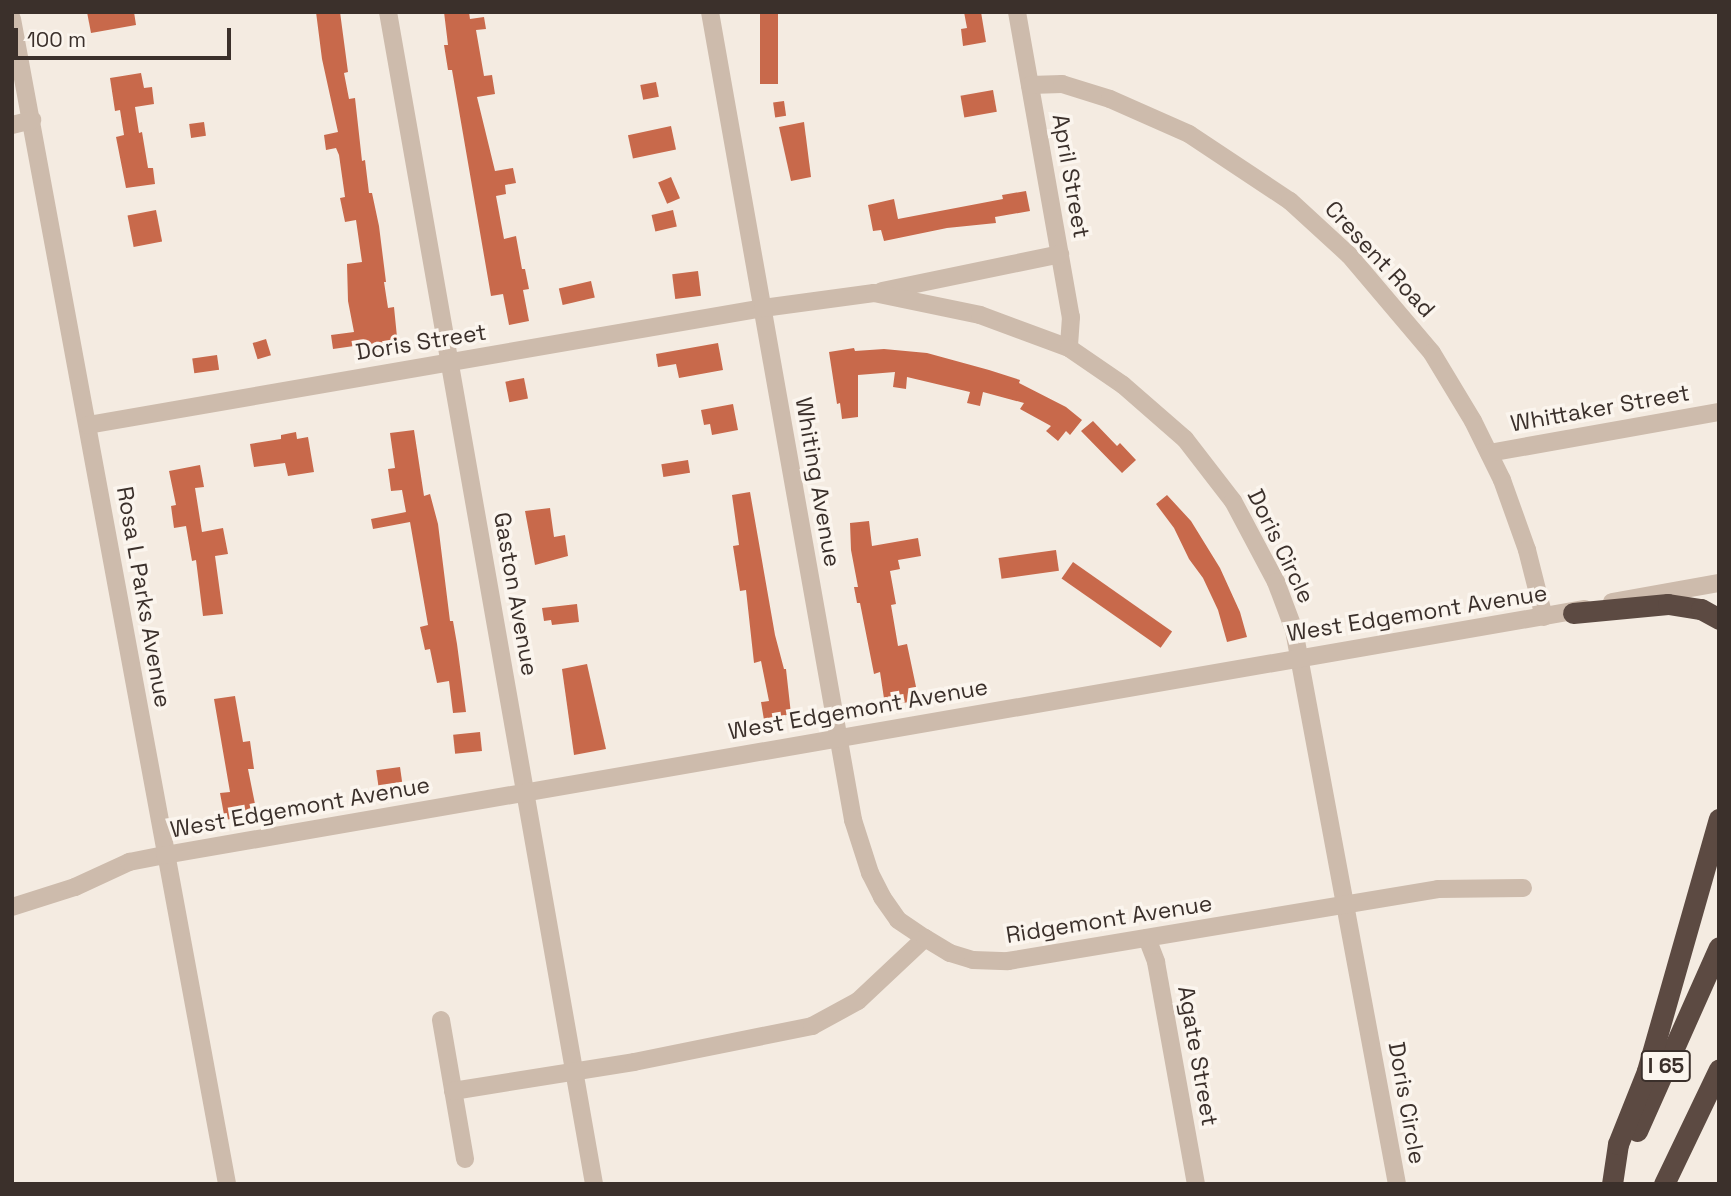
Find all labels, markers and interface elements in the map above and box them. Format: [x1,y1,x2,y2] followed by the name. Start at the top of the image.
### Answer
[18,14,234,58] scale bar
[27,26,86,53] text: 100 m
[1047,112,1095,240] street label: April Street
[1319,195,1441,323] street label: Cresent Road
[354,318,488,366] street label: Doris Street
[1508,379,1692,437] street label: Whittaker Street
[789,395,847,569] street label: Whiting Avenue
[111,484,177,710] street label: Rosa L Parks Avenue
[1242,484,1320,608] street label: Doris Circle
[488,510,544,678] street label: Gaston Avenue
[1285,579,1549,647] street label: West Edgemont Avenue
[726,673,990,745] street label: West Edgemont Avenue
[168,771,432,843] street label: West Edgemont Avenue
[1004,889,1214,949] street label: Ridgemont Avenue
[1172,984,1224,1128] street label: Agate Street
[1383,1040,1431,1166] street label: Doris Circle
[1640,1048,1692,1084] road number: I 65

